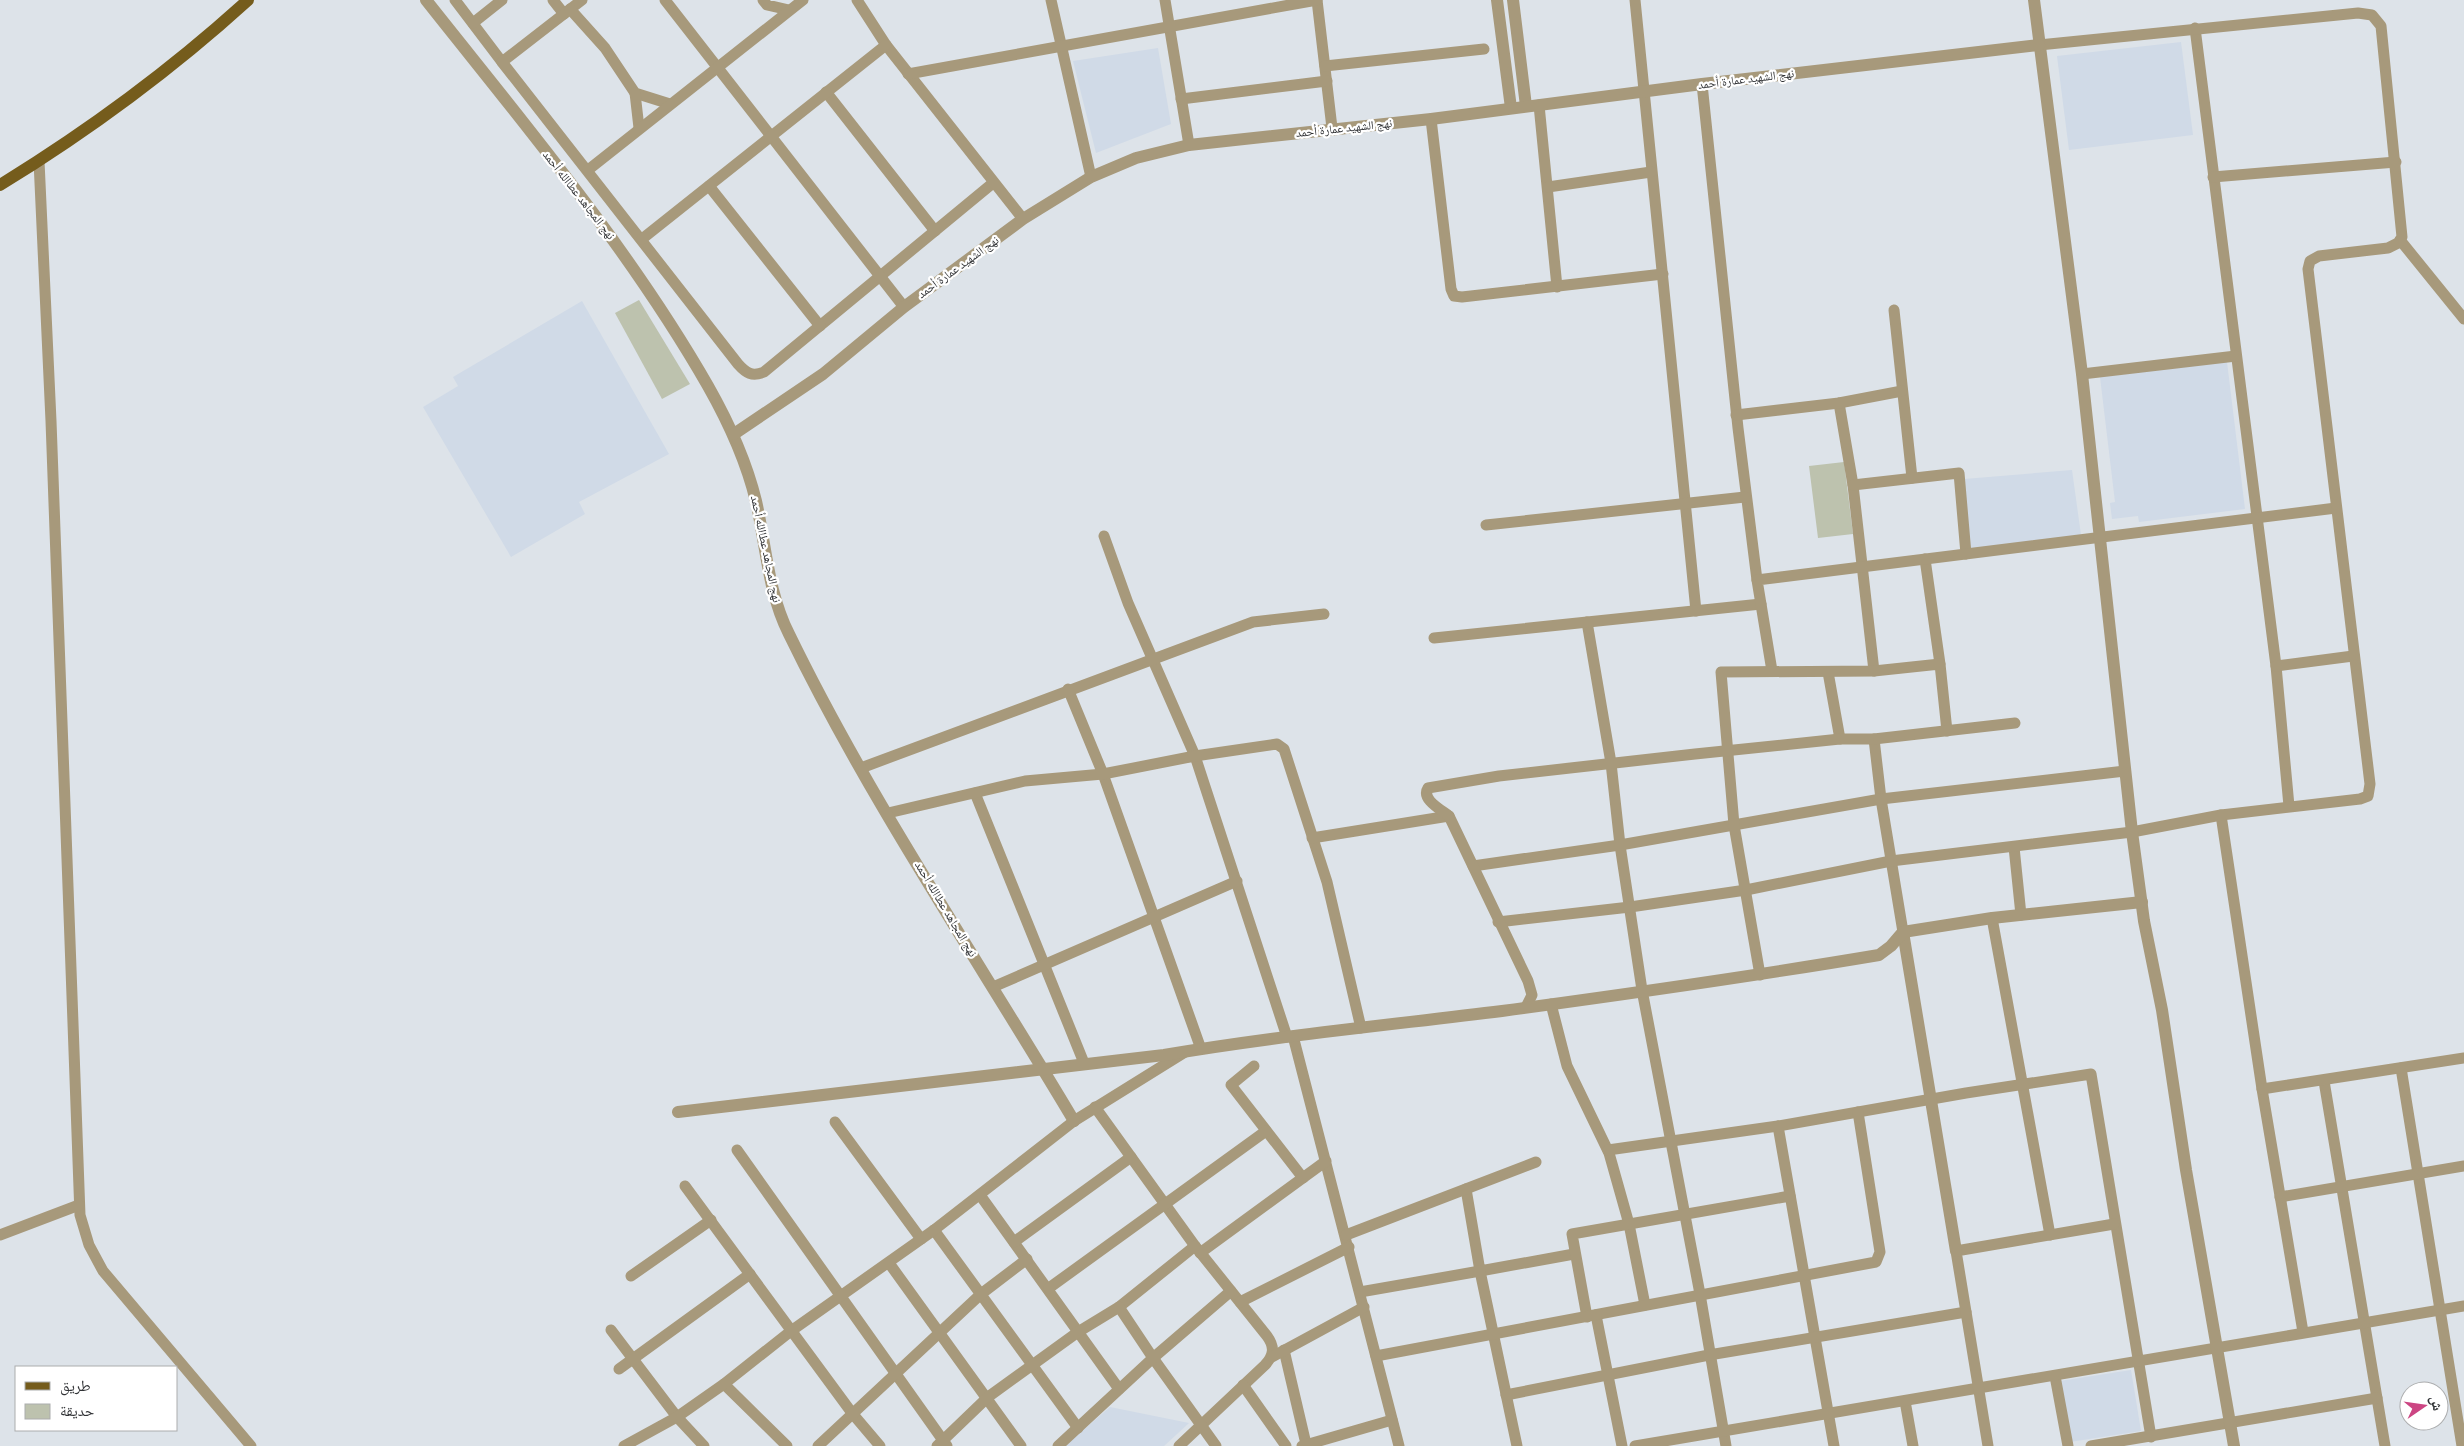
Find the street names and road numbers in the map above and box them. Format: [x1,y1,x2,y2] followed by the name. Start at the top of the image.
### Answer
[1697,65,1795,93] street label: نهج الشهيد عمارة أحمد
[1295,115,1393,141] street label: نهج الشهيد عمارة أحمد
[539,147,619,243] street label: نهج المجاهد عطاالله أحمد
[914,232,1002,302] street label: نهج الشهيد عمارة أحمد
[747,494,785,604] street label: نهج المجاهد عطاالله أحمد
[911,858,981,960] street label: نهج المجاهد عطاالله أحمد

